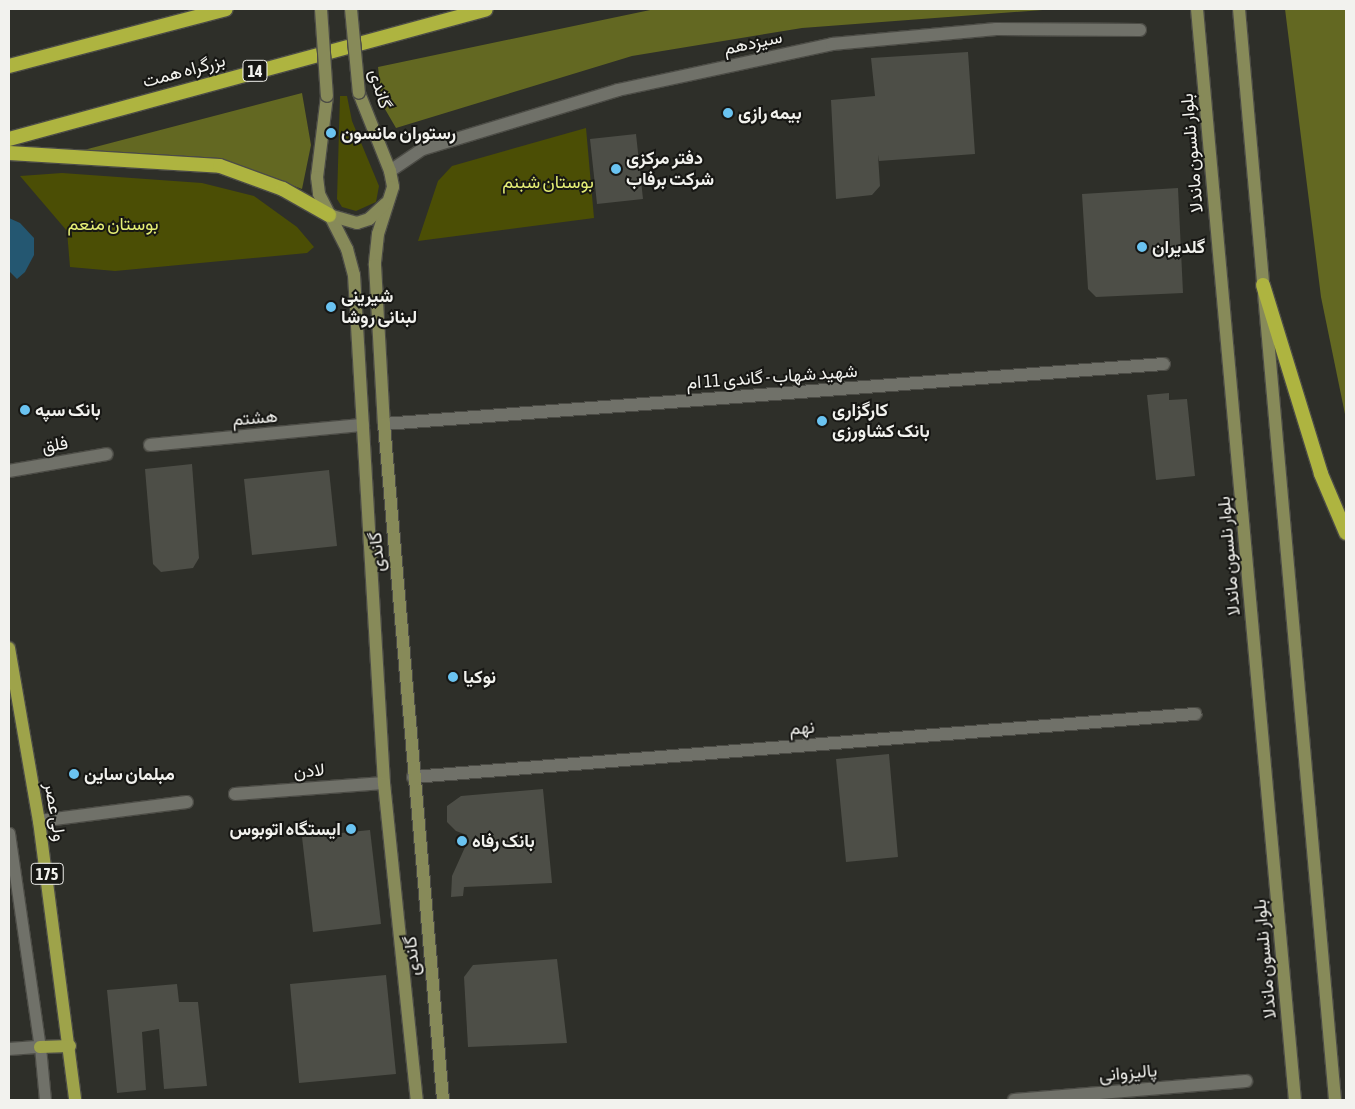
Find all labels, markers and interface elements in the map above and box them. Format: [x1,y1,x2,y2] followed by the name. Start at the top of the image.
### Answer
[722,26,784,60] street label: سیزدهم
[140,50,228,92] street label: بزرگراه همت
[241,58,269,84] road number: 14
[364,67,396,111] street label: گاندی
[1176,92,1208,214] street label: بلوار نلسون ماندلا
[738,102,802,124] place label: بیمه رازی
[722,107,734,119] marker: بیمه رازی
[341,122,456,144] place label: رستوران مانسون
[325,127,337,139] marker: رستوران مانسون
[626,148,714,190] place label: دفتر مرکزی شرکت برفاب
[610,163,622,175] marker: دفتر مرکزی شرکت برفاب
[502,171,594,193] park label: بوستان شبنم
[67,213,159,235] park label: بوستان منعم
[1152,236,1205,258] place label: گلدیران
[1136,241,1148,253] marker: گلدیران
[341,286,417,328] place label: شیرینی لبنانی روشا
[325,301,337,313] marker: شیرینی لبنانی روشا
[686,360,858,394] street label: شهید شهاب - گاندی 11 ام
[35,399,101,421] place label: بانک سپه
[832,400,930,442] place label: کارگزاری بانک کشاورزی
[19,404,31,416] marker: بانک سپه
[231,405,279,431] street label: هشتم
[816,415,828,427] marker: کارگزاری بانک کشاورزی
[40,432,70,458] street label: فلق
[1213,495,1245,617] street label: بلوار نلسون ماندلا
[364,531,390,573] street label: گاندی
[463,666,496,688] place label: نوکیا
[447,671,459,683] marker: نوکیا
[788,716,816,740] street label: نهم
[293,759,325,783] street label: لادن
[84,763,175,785] place label: مبلمان ساین
[68,768,80,780] marker: مبلمان ساین
[40,781,70,843] street label: ولی عصر
[229,818,341,840] place label: ایستگاه اتوبوس
[345,823,357,835] marker: ایستگاه اتوبوس
[472,830,535,852] place label: بانک رفاه
[456,835,468,847] marker: بانک رفاه
[30,861,64,888] road number: 175
[1249,898,1281,1020] street label: بلوار نلسون ماندلا
[399,935,425,977] street label: گاندی
[1098,1060,1158,1086] street label: پالیزوانی

